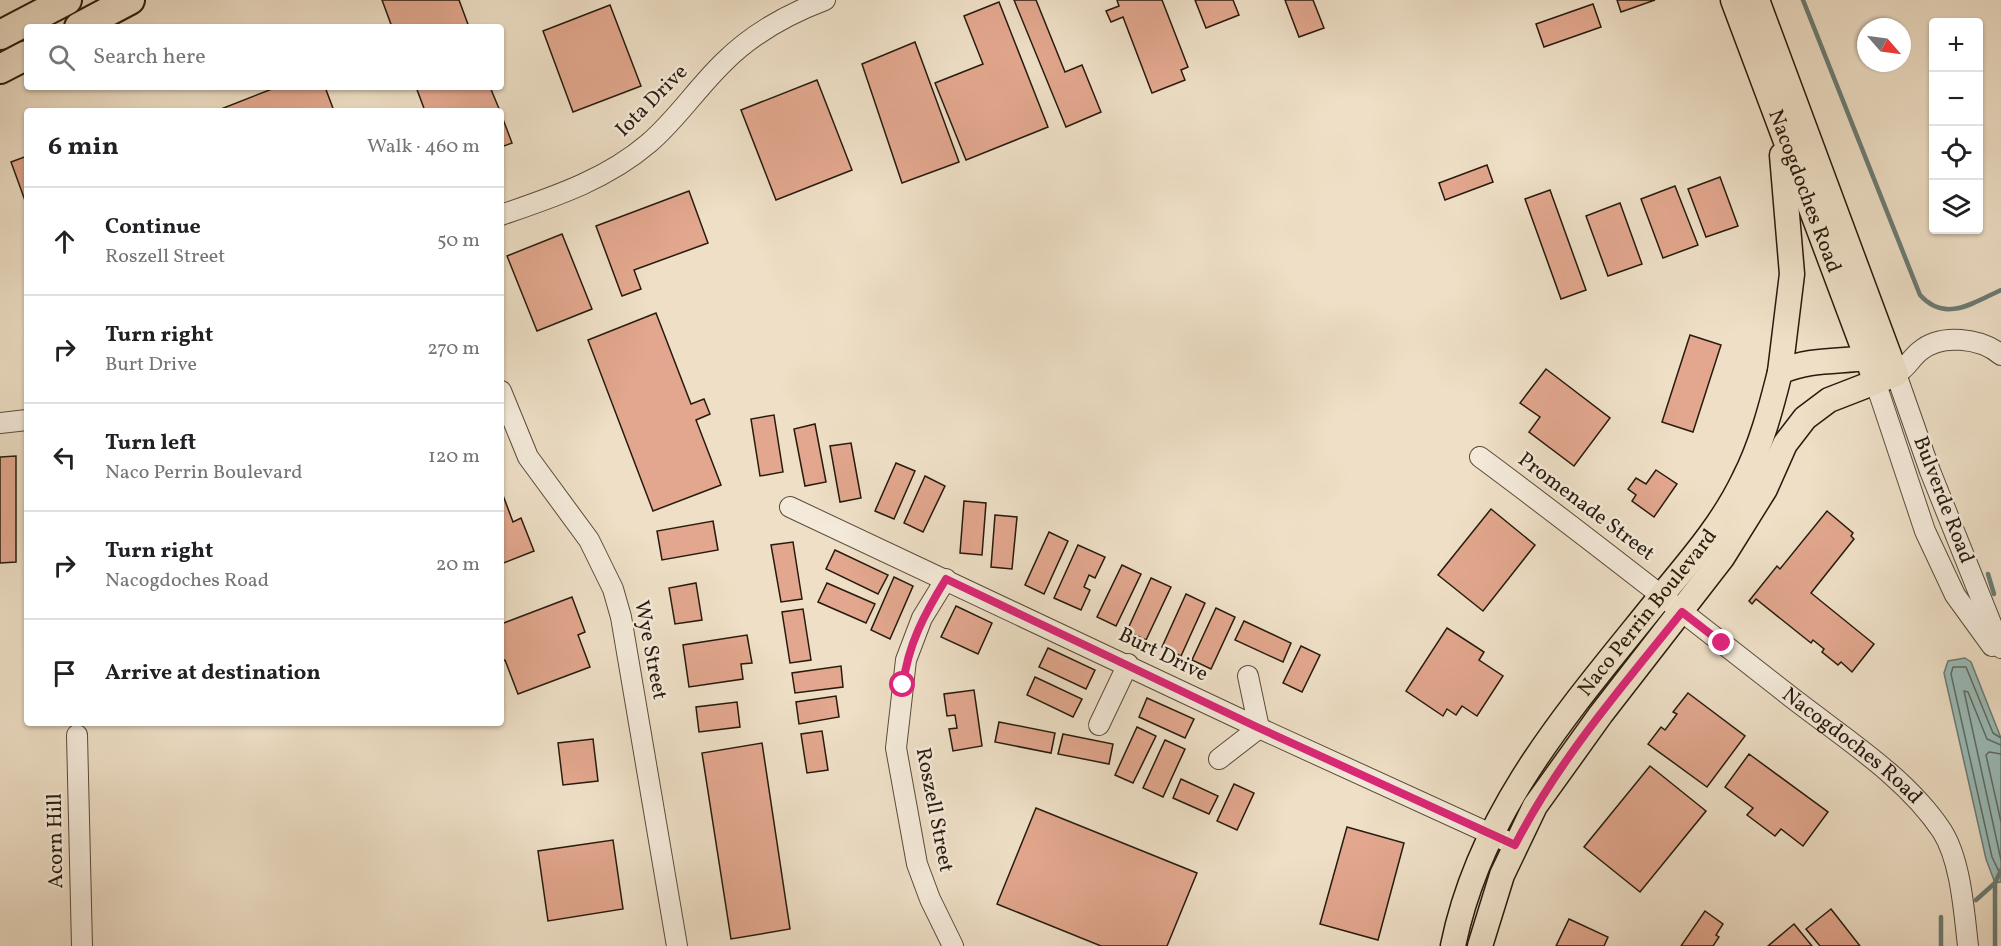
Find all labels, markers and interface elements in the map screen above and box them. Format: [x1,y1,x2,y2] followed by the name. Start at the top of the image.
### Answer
[1857,18,1911,72] north arrow
[1929,18,1983,234] map controls
[1929,18,1983,72] button: +
[24,24,504,90] search box
[45,41,78,74] icon: search
[93,42,206,73] text: Search here
[609,58,695,144] street label: Iota Drive
[1929,72,1983,126] button: −
[1761,105,1848,277] street label: Nacogdoches Road
[1929,126,1983,180] button: locate
[48,129,119,165] text: 6 min
[367,133,480,161] text: Walk · 460 m
[1929,180,1983,234] button: layers
[105,212,201,243] text: Continue
[48,225,81,258] icon: ahead
[437,227,480,255] text: 50 m
[105,243,225,271] text: Roszell Street
[105,320,213,351] text: Turn right
[48,333,81,366] icon: right
[427,335,480,363] text: 270 m
[105,351,197,379] text: Burt Drive
[105,428,196,459] text: Turn left
[1905,432,1981,568] street label: Bulverde Road
[48,441,81,474] icon: left
[428,443,480,471] text: 120 m
[1511,446,1661,568] street label: Promenade Street
[105,459,303,487] text: Naco Perrin Boulevard
[1571,523,1724,703] street label: Naco Perrin Boulevard
[105,536,213,567] text: Turn right
[48,549,81,582] icon: right
[436,551,480,579] text: 20 m
[105,567,269,595] text: Nacogdoches Road
[626,598,674,702] street label: Wye Street
[1113,621,1213,689] street label: Burt Drive
[1708,629,1734,655] route end
[48,657,81,690] icon: arrive
[105,658,321,689] text: Arrive at destination
[889,671,915,697] route start
[1776,681,1929,811] street label: Nacogdoches Road
[908,745,960,875] street label: Roszell Street
[41,793,71,889] street label: Acorn Hill

